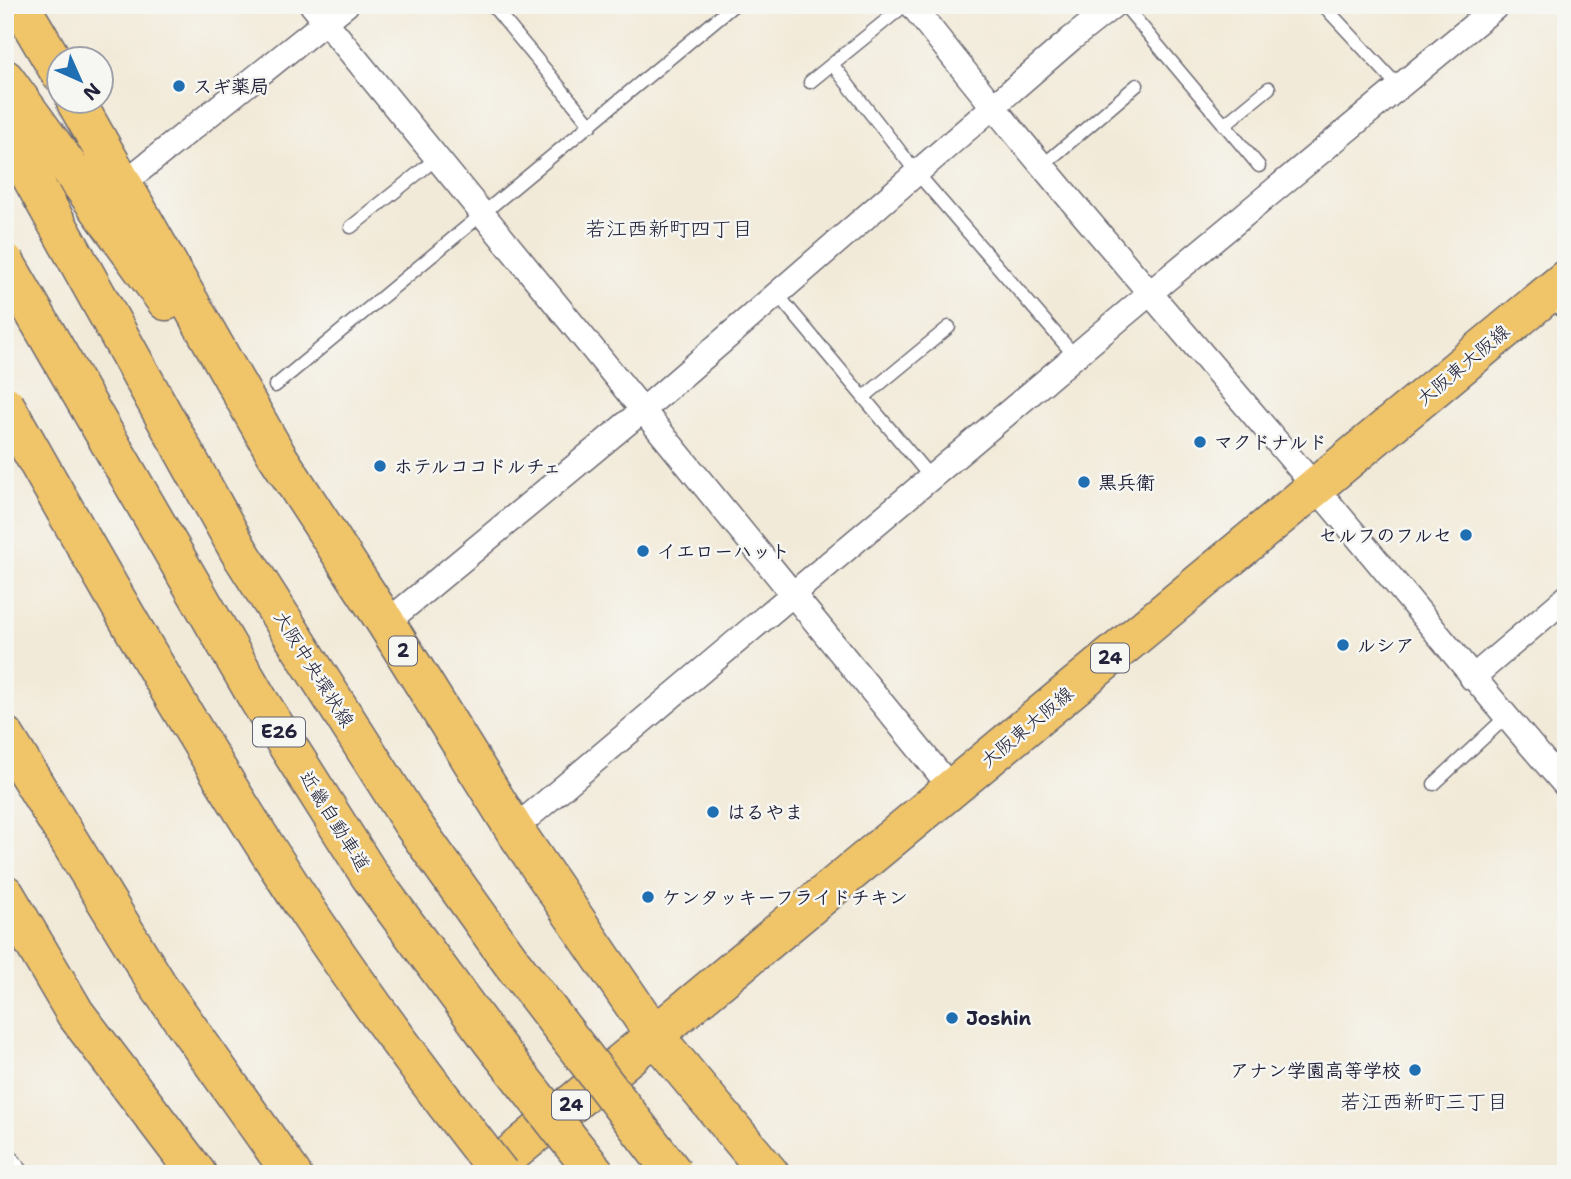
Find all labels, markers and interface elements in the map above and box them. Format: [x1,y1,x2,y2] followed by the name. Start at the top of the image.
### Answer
[46,46,116,116] north arrow
[193,74,269,99] place label: スギ薬局
[78,78,106,106] text: N
[171,78,187,94] marker: スギ薬局
[585,215,753,243] district label: 若江西新町四丁目
[1411,319,1515,411] street label: 大阪東大阪線
[1214,430,1327,455] place label: マクドナルド
[1192,434,1208,450] marker: マクドナルド
[394,454,562,479] place label: ホテルココドルチェ
[372,458,388,474] marker: ホテルココドルチェ
[1098,470,1155,495] place label: 黒兵衛
[1076,474,1092,490] marker: 黒兵衛
[1319,523,1452,548] place label: セルフのフルセ
[1458,527,1474,543] marker: セルフのフルセ
[657,539,790,564] place label: イエローハット
[635,543,651,559] marker: イエローハット
[268,606,360,732] street label: 大阪中央環状線
[1357,633,1414,658] place label: ルシア
[389,636,417,666] road number: 2
[1335,637,1351,653] marker: ルシア
[1091,644,1129,672] road number: 24
[975,681,1079,773] street label: 大阪東大阪線
[253,718,305,746] road number: E26
[294,766,376,876] street label: 近畿自動車道
[727,800,803,825] place label: はるやま
[705,804,721,820] marker: はるやま
[662,885,908,910] place label: ケンタッキーフライドチキン
[640,889,656,905] marker: ケンタッキーフライドチキン
[966,1006,1031,1031] place label: Joshin
[944,1010,960,1026] marker: Joshin
[1230,1058,1401,1083] place label: アナン学園高等学校
[1407,1062,1423,1078] marker: アナン学園高等学校
[1340,1088,1508,1116] district label: 若江西新町三丁目
[552,1090,590,1120] road number: 24

